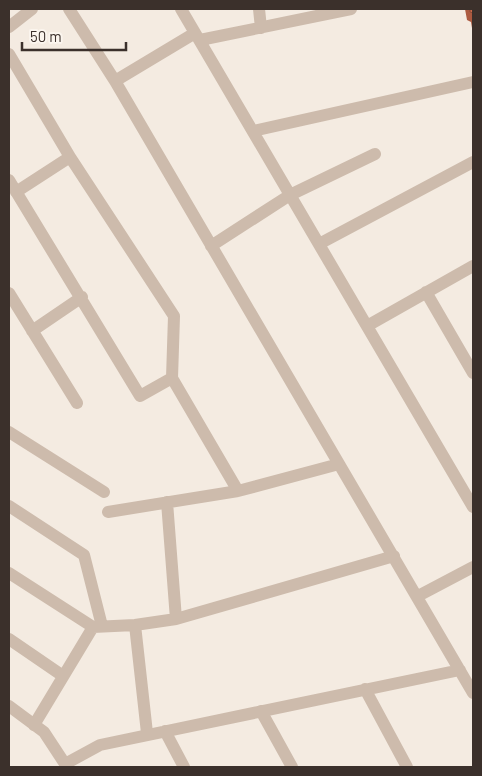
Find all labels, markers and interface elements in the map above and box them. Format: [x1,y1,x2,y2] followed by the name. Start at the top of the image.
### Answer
[22,20,126,52] scale bar
[30,27,62,45] text: 50 m

